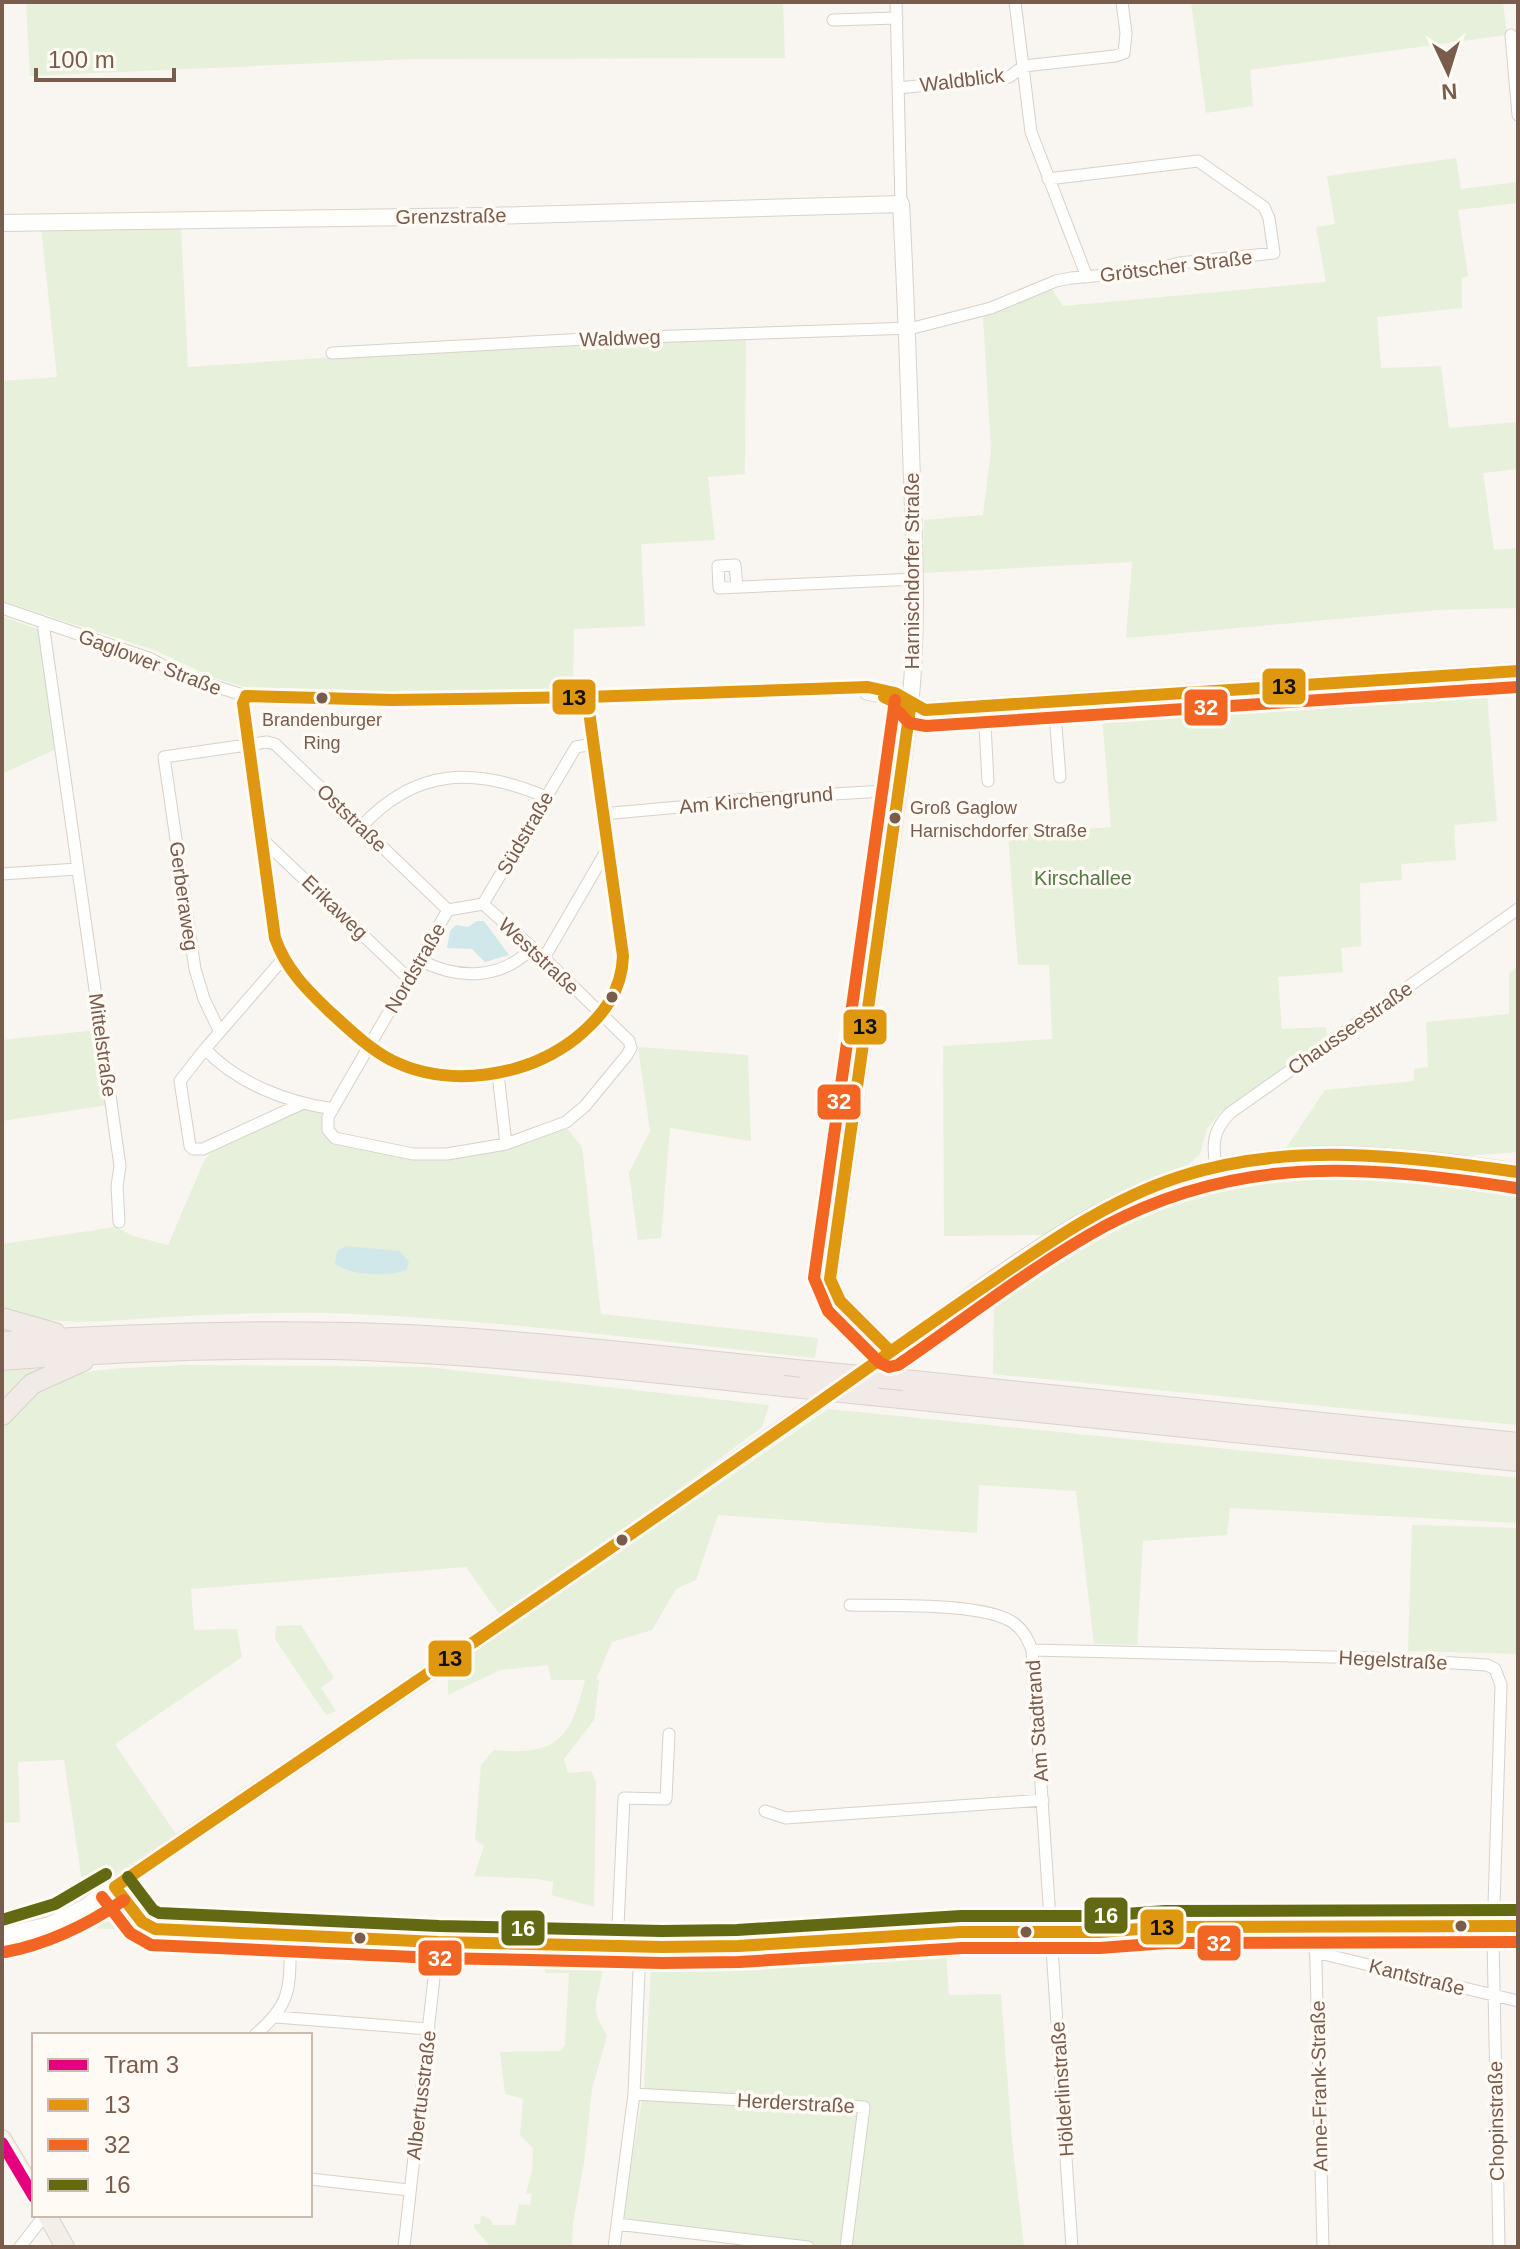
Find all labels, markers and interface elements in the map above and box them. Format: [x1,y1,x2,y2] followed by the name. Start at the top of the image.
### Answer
[36,32,174,82] scale bar
[1408,32,1488,112] north arrow
[48,46,115,73] text: 100 m
[919,64,1006,96] street label: Waldblick
[1441,78,1458,104] text: N
[395,204,507,228] street label: Grenzstraße
[1099,246,1253,286] street label: Grötscher Straße
[579,326,661,350] street label: Waldweg
[901,473,923,669] street label: Harnischdorfer Straße
[75,625,225,699] street label: Gaglower Straße
[1261,667,1307,706] line badge: 13
[1272,674,1296,699] text: 13
[551,678,597,716] line badge: 13
[562,685,586,710] text: 13
[1183,688,1229,727] line badge: 32
[314,690,330,706] marker: Brandenburger Ring
[1194,695,1218,720] text: 32
[262,710,382,753] place label: Brandenburger Ring
[313,780,391,856] street label: Oststraße
[678,782,834,818] street label: Am Kirchengrund
[492,788,558,878] street label: Südstraße
[910,798,1087,841] place label: Groß Gaglow Harnischdorfer Straße
[887,810,903,826] marker: Groß Gaglow Harnischdorfer Straße
[165,840,203,952] street label: Gerberaweg
[1034,867,1132,889] park label: Kirschallee
[298,871,372,943] street label: Erikaweg
[494,913,584,999] street label: Weststraße
[380,919,450,1017] street label: Nordstraße
[1284,977,1416,1079] street label: Chausseestraße
[604,989,620,1005] unlabelled marker
[85,992,121,1098] street label: Mittelstraße
[842,1008,888,1046] line badge: 13
[853,1014,877,1039] text: 13
[816,1083,862,1121] line badge: 32
[827,1089,851,1114] text: 32
[614,1532,630,1548] unlabelled marker
[427,1639,473,1678] line badge: 13
[438,1646,462,1671] text: 13
[1338,1646,1448,1674] street label: Hegelstraße
[1022,1659,1052,1783] street label: Am Stadtrand
[1083,1896,1129,1935] line badge: 16
[1094,1903,1118,1928] text: 16
[1139,1908,1185,1946] line badge: 13
[500,1909,546,1947] line badge: 16
[1150,1915,1174,1940] text: 13
[511,1916,535,1941] text: 16
[1453,1918,1469,1934] unlabelled marker
[1018,1924,1034,1940] unlabelled marker
[1196,1924,1242,1962] line badge: 32
[352,1930,368,1946] unlabelled marker
[1207,1931,1231,1956] text: 32
[417,1939,463,1977] line badge: 32
[428,1946,452,1971] text: 32
[1367,1954,1467,2000] street label: Kantstraße
[1307,2000,1331,2172] street label: Anne-Frank-Straße
[1046,2021,1078,2157] street label: Hölderlinstraße
[402,2029,440,2161] street label: Albertusstraße
[32,2033,312,2217] legend
[104,2051,179,2078] text: Tram 3
[1484,2061,1508,2181] street label: Chopinstraße
[737,2089,855,2117] street label: Herderstraße
[104,2091,131,2118] text: 13
[104,2131,131,2158] text: 32
[104,2171,131,2198] text: 16

